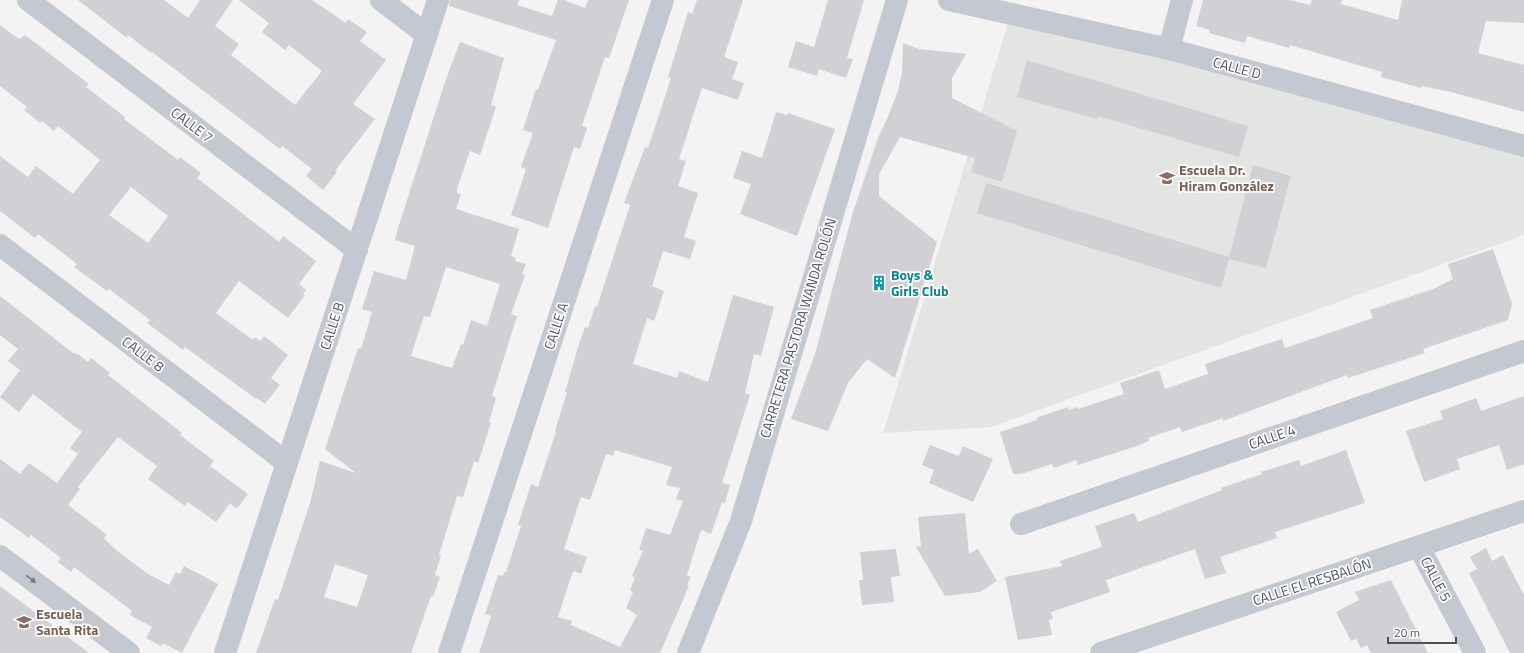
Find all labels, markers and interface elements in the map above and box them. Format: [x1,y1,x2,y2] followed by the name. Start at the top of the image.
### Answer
[1211,51,1264,84] street label: CALLE D
[167,102,218,147] street label: CALLE 7
[1179,159,1274,196] place label: Escuela Dr. Hiram González
[1158,169,1176,187] school or university icon: Escuela Dr. Hiram González
[754,215,841,440] street label: CARRETERA PASTORA WANDA ROLÓN
[891,264,949,301] place label: Boys & Girls Club
[870,274,888,292] building icon: Boys & Girls Club
[314,299,349,352] street label: CALLE B
[538,299,573,352] street label: CALLE A
[118,331,169,377] street label: CALLE 8
[1246,419,1298,454] street label: CALLE 4
[1250,552,1374,611] street label: CALLE EL RESBALÓN
[1416,553,1457,605] street label: CALLE 5
[26,575,37,583] one-way arrow
[36,603,98,640] place label: Escuela Santa Rita
[15,613,33,631] school or university icon: Escuela Santa Rita
[1388,619,1456,645] scale bar
[1394,623,1420,642] text: 20 m

